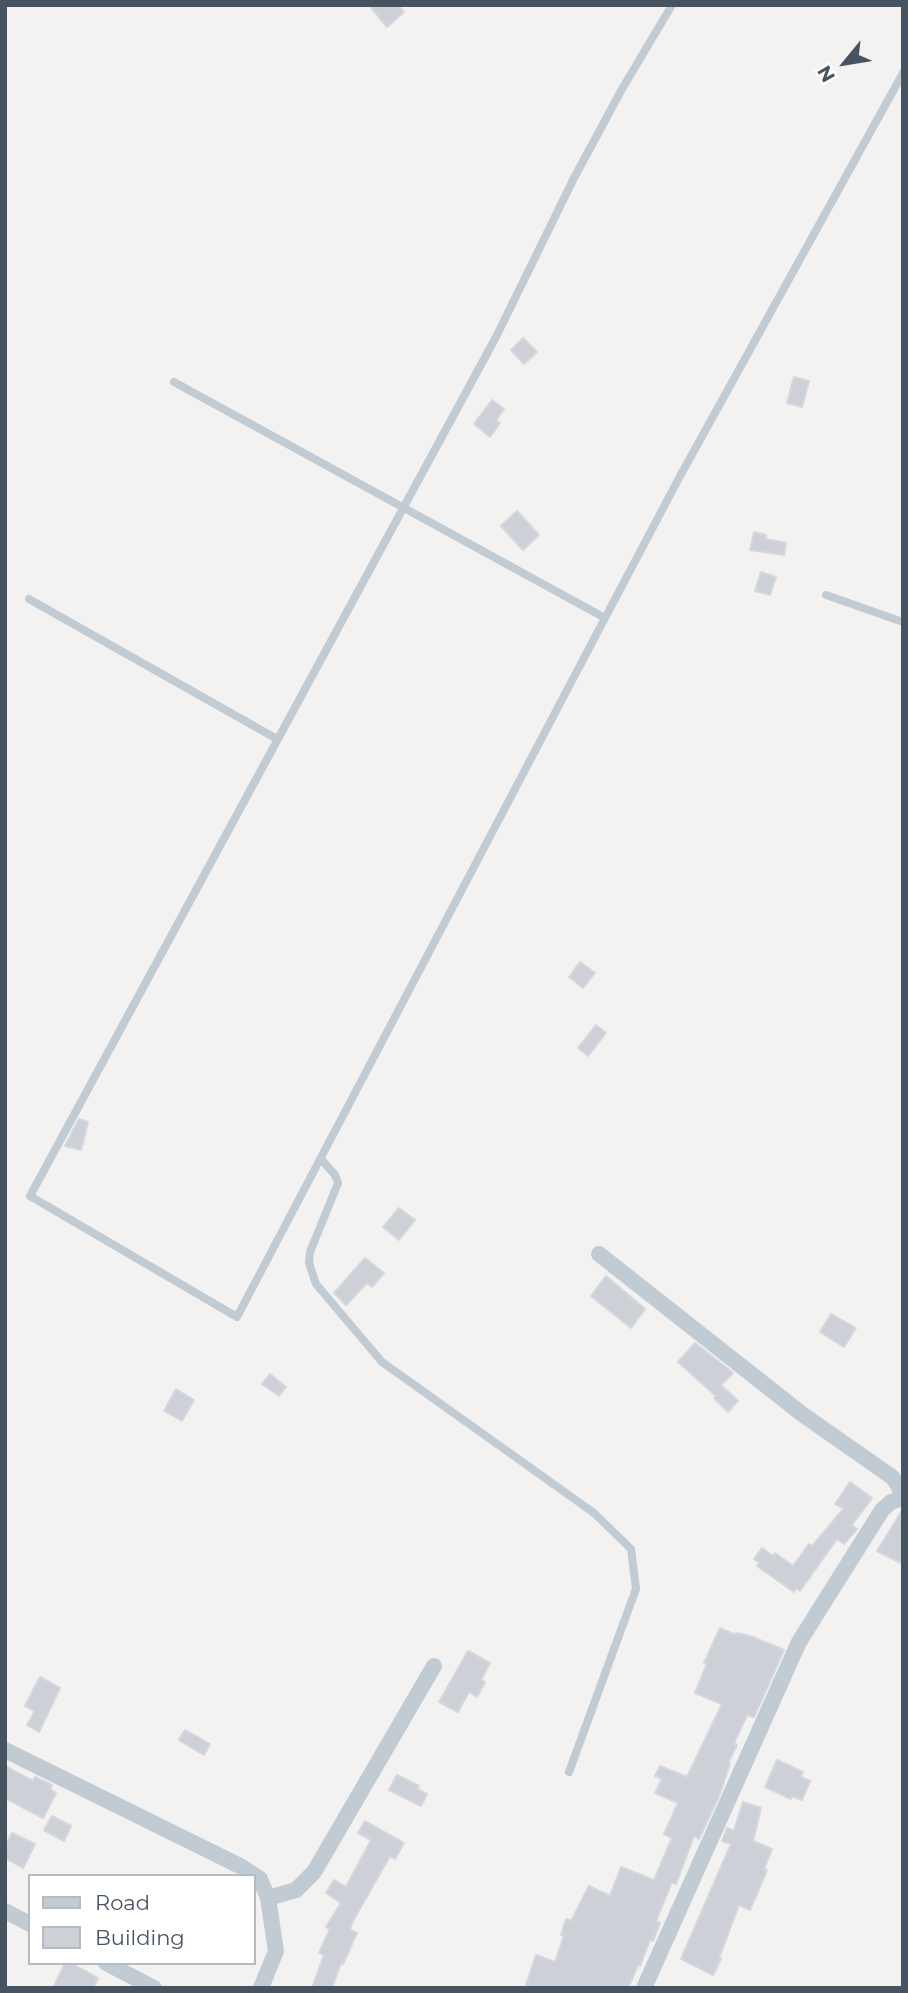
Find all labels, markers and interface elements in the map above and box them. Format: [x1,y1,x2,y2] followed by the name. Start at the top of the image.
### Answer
[810,28,880,98] north arrow
[813,61,840,86] text: N
[28,1874,256,1965] legend
[95,1890,150,1915] text: Road
[95,1925,185,1950] text: Building

